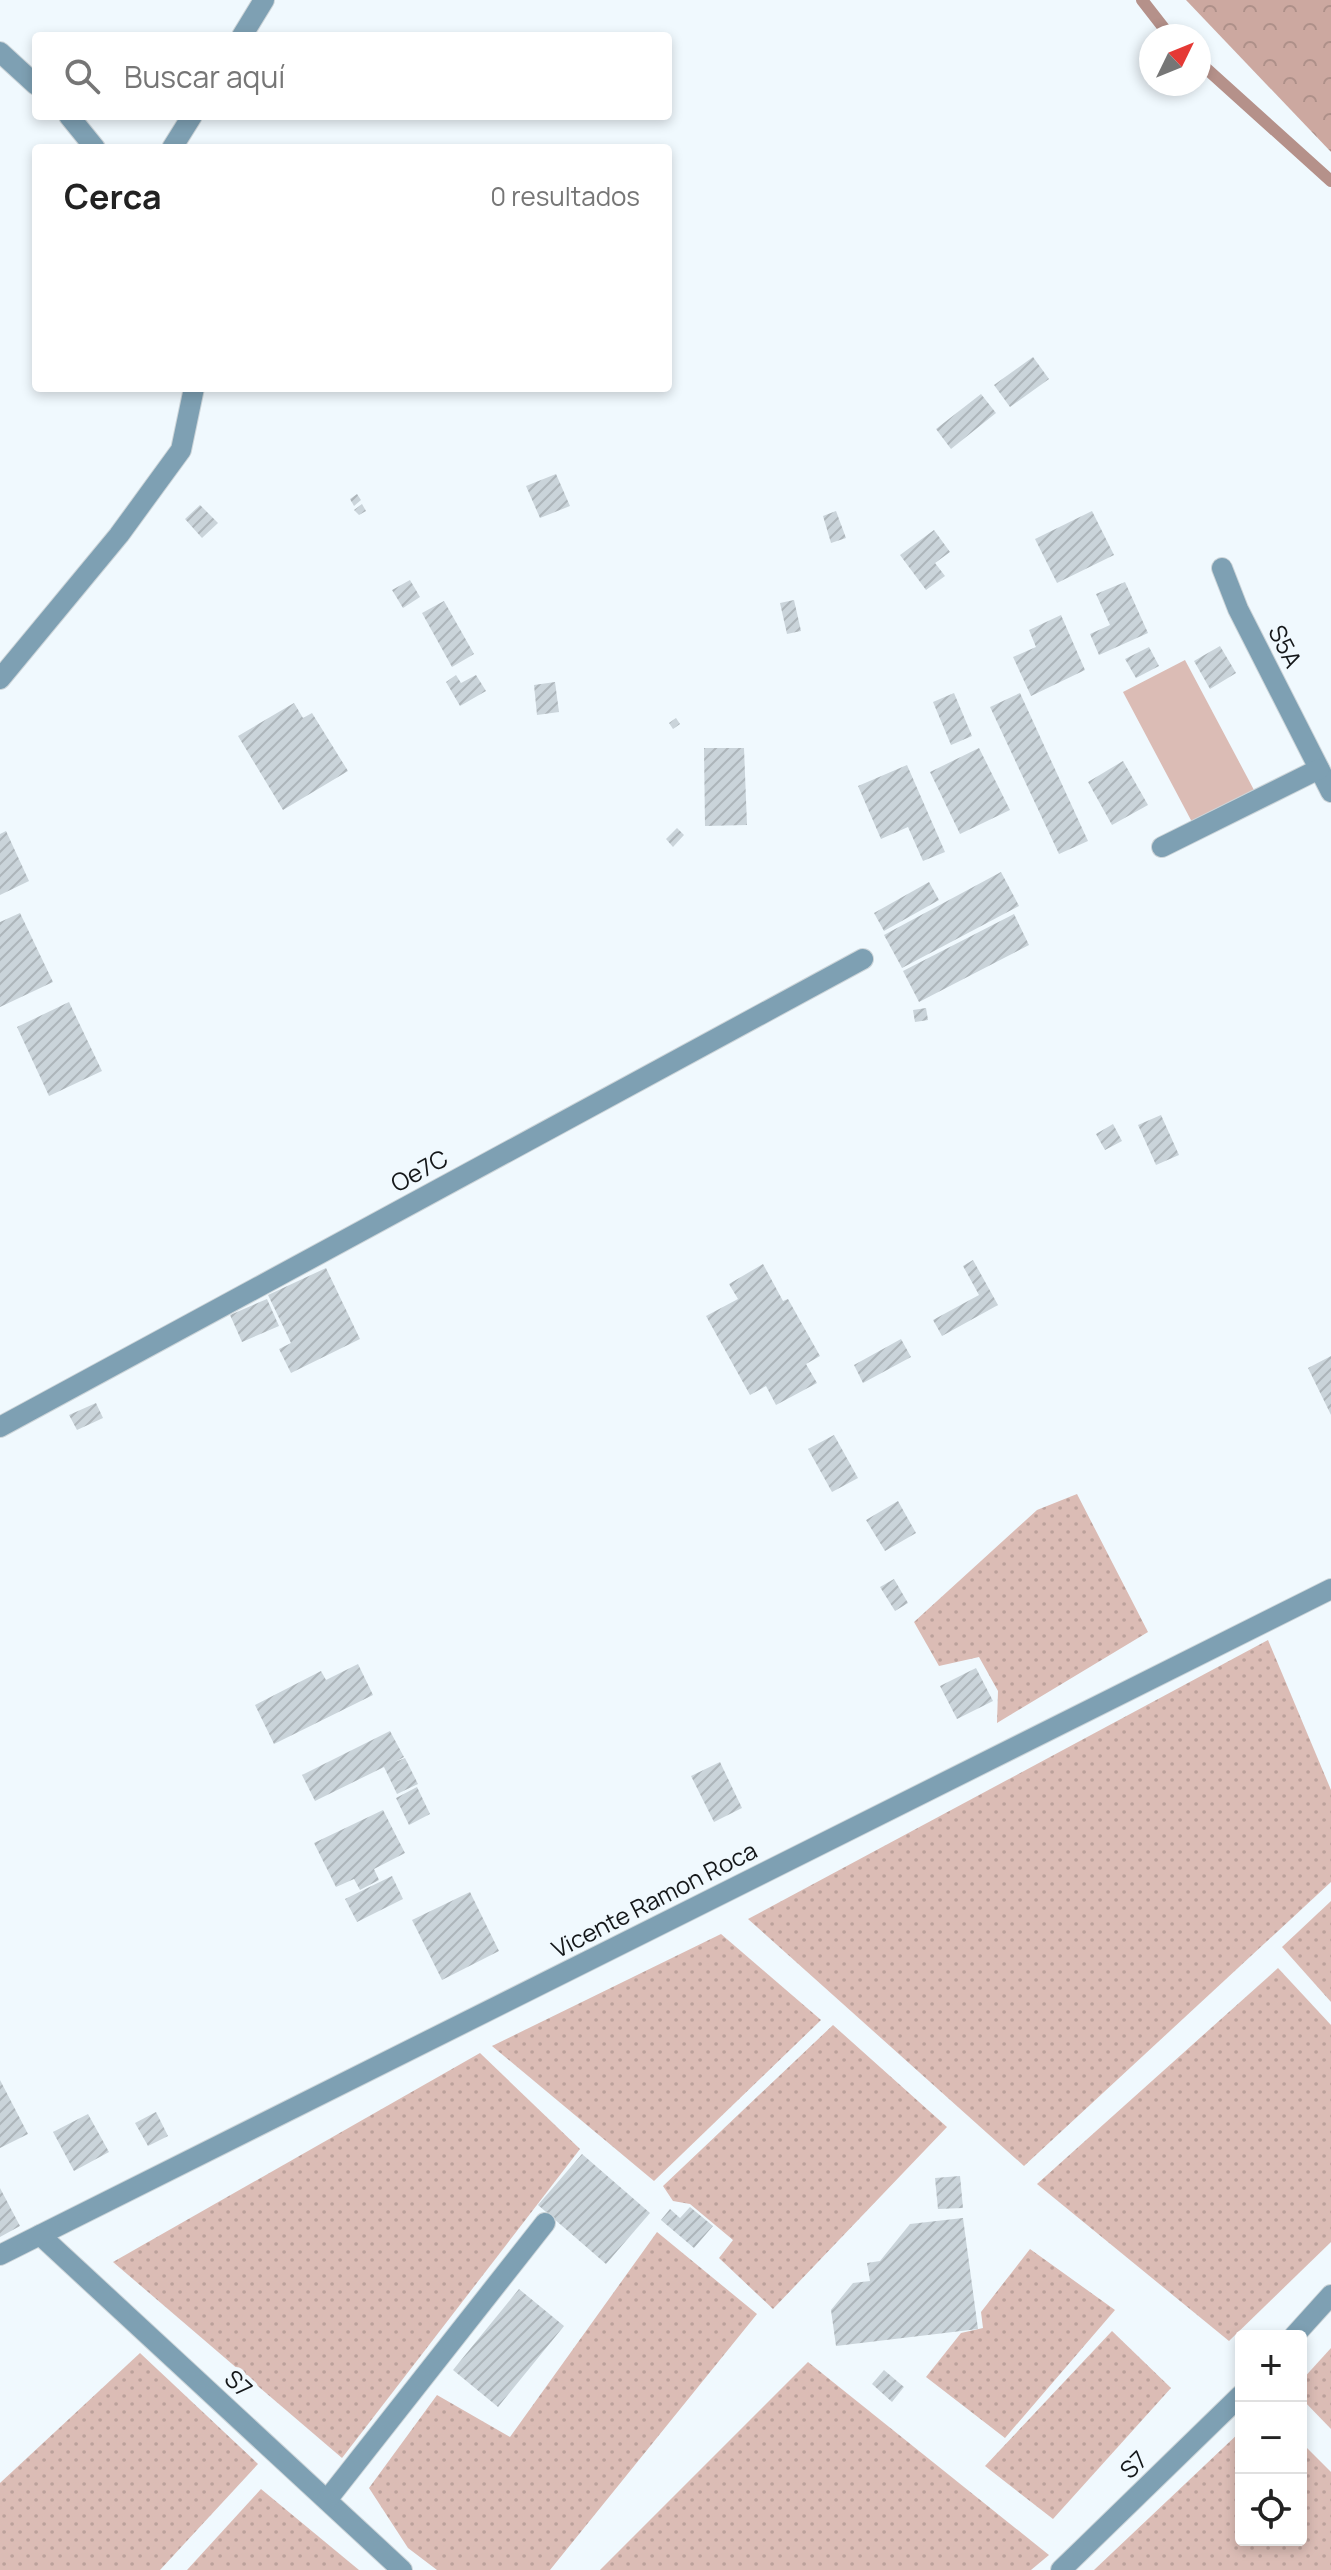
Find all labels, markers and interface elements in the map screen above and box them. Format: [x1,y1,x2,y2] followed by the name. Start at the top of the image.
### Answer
[1139,24,1211,96] north arrow
[32,32,672,120] search box
[60,54,104,98] icon: search
[124,56,285,97] text: Buscar aquí
[64,173,162,219] text: Cerca
[490,178,640,214] text: 0 resultados
[1261,619,1311,673] street label: S5A
[384,1141,454,1199] street label: Oe7C
[546,1833,762,1965] street label: Vicente Ramon Roca
[1235,2330,1307,2546] map controls
[1235,2330,1307,2402] button: +
[218,2362,260,2404] street label: S7
[1235,2402,1307,2474] button: −
[1112,2443,1154,2485] street label: S7
[1235,2474,1307,2546] button: locate

